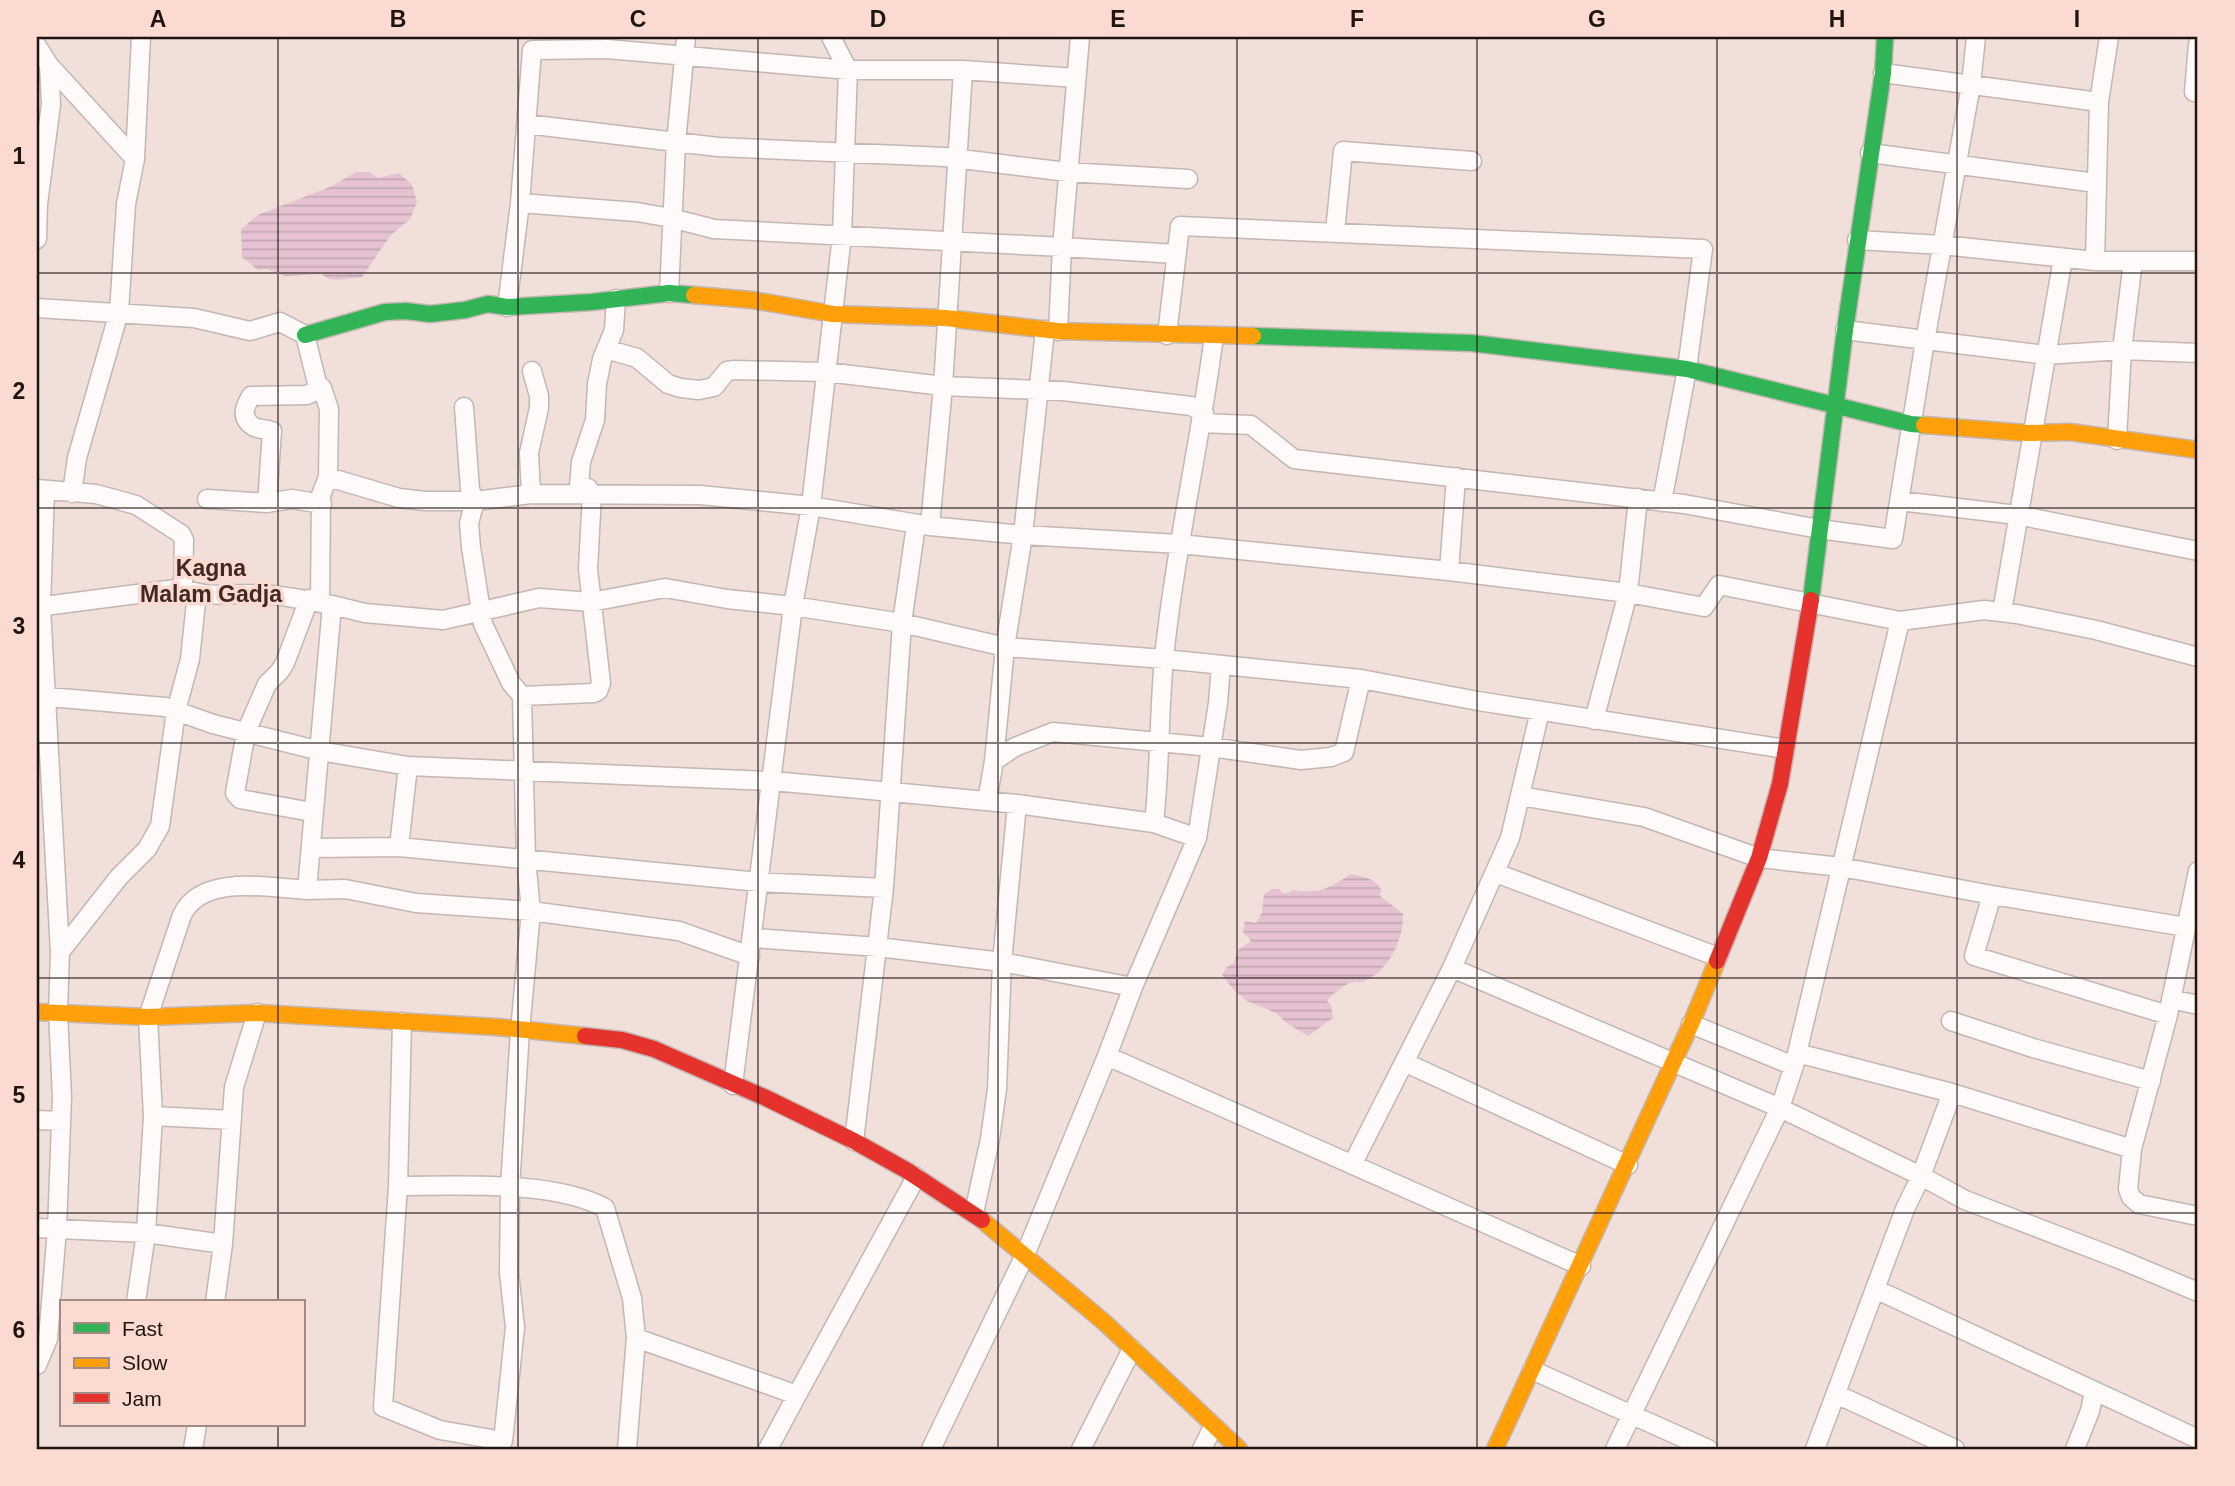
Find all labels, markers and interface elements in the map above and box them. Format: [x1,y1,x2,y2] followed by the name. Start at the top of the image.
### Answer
[150,6,166,32] text: A
[390,6,406,32] text: B
[630,6,646,32] text: C
[870,6,886,32] text: D
[1110,6,1126,32] text: E
[1350,6,1364,32] text: F
[1588,6,1606,32] text: G
[1829,6,1845,32] text: H
[2074,6,2080,32] text: I
[13,143,26,169] text: 1
[13,378,25,404] text: 2
[140,555,282,607] district label: Kagna Malam Gadja
[13,613,25,639] text: 3
[13,847,26,873] text: 4
[13,1082,26,1108] text: 5
[60,1300,304,1426] legend
[13,1317,25,1343] text: 6
[122,1317,163,1340] text: Fast
[122,1351,168,1374] text: Slow
[122,1387,162,1410] text: Jam

